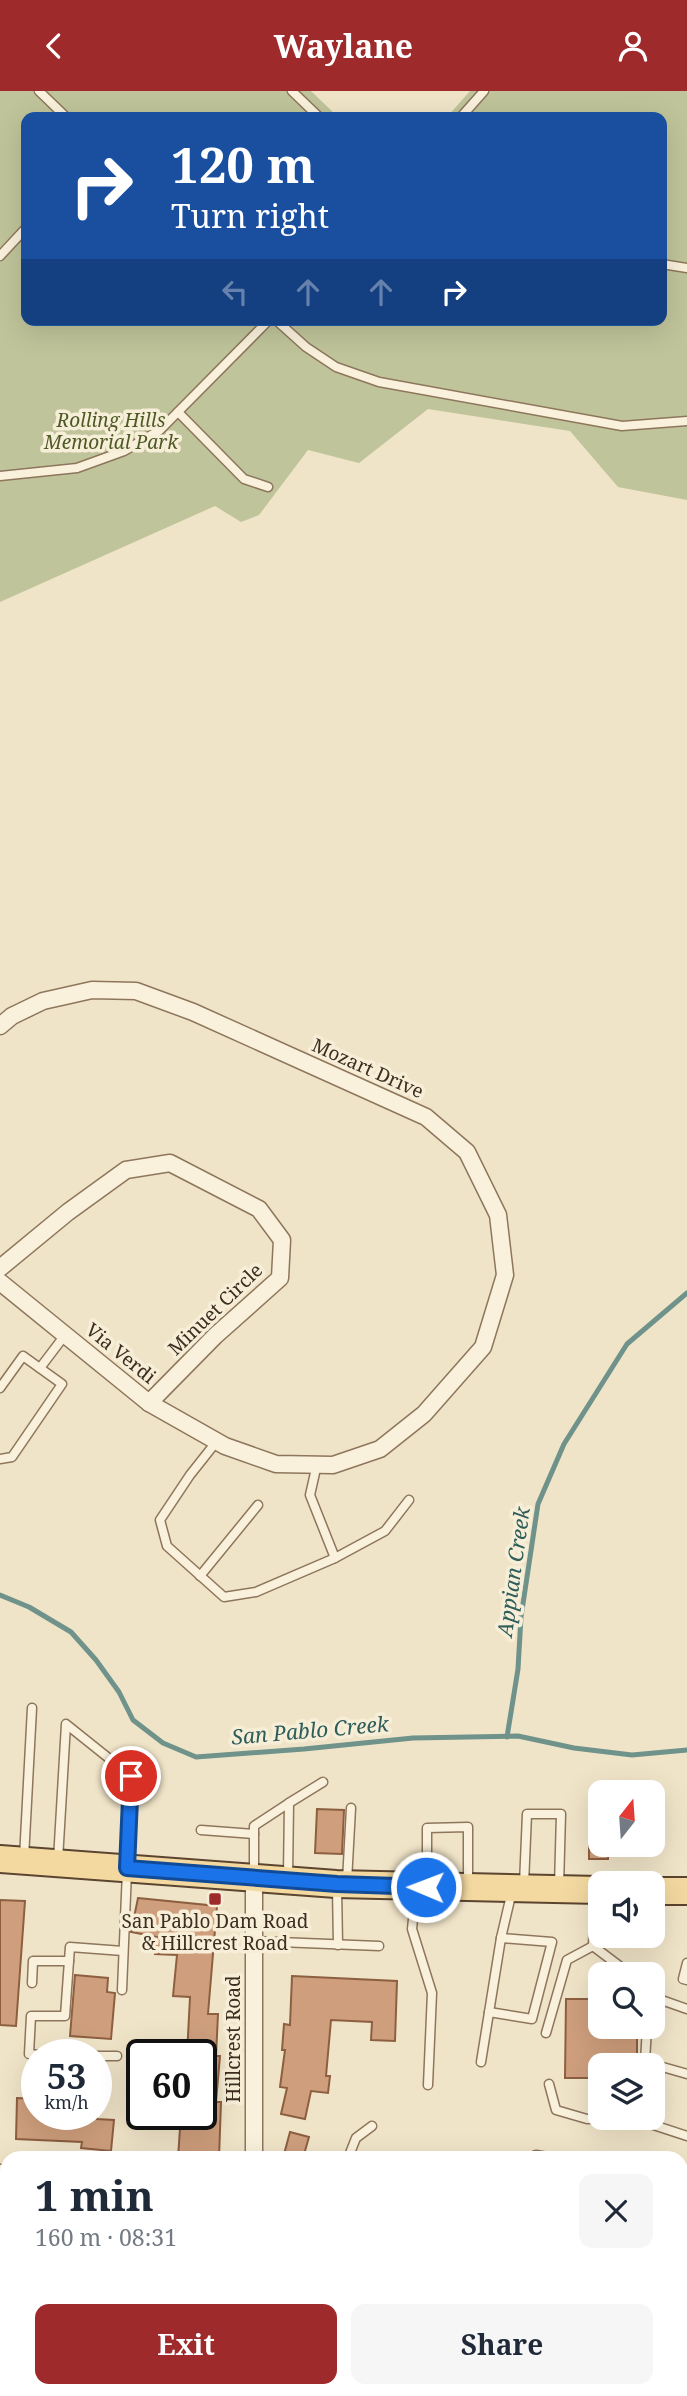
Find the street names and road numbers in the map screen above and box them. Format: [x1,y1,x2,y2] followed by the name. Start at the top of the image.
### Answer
[308,1032,428,1104] street label: Mozart Drive
[162,1257,268,1361] street label: Minuet Circle
[81,1317,161,1389] street label: Via Verdi
[220,1975,246,2103] street label: Hillcrest Road

